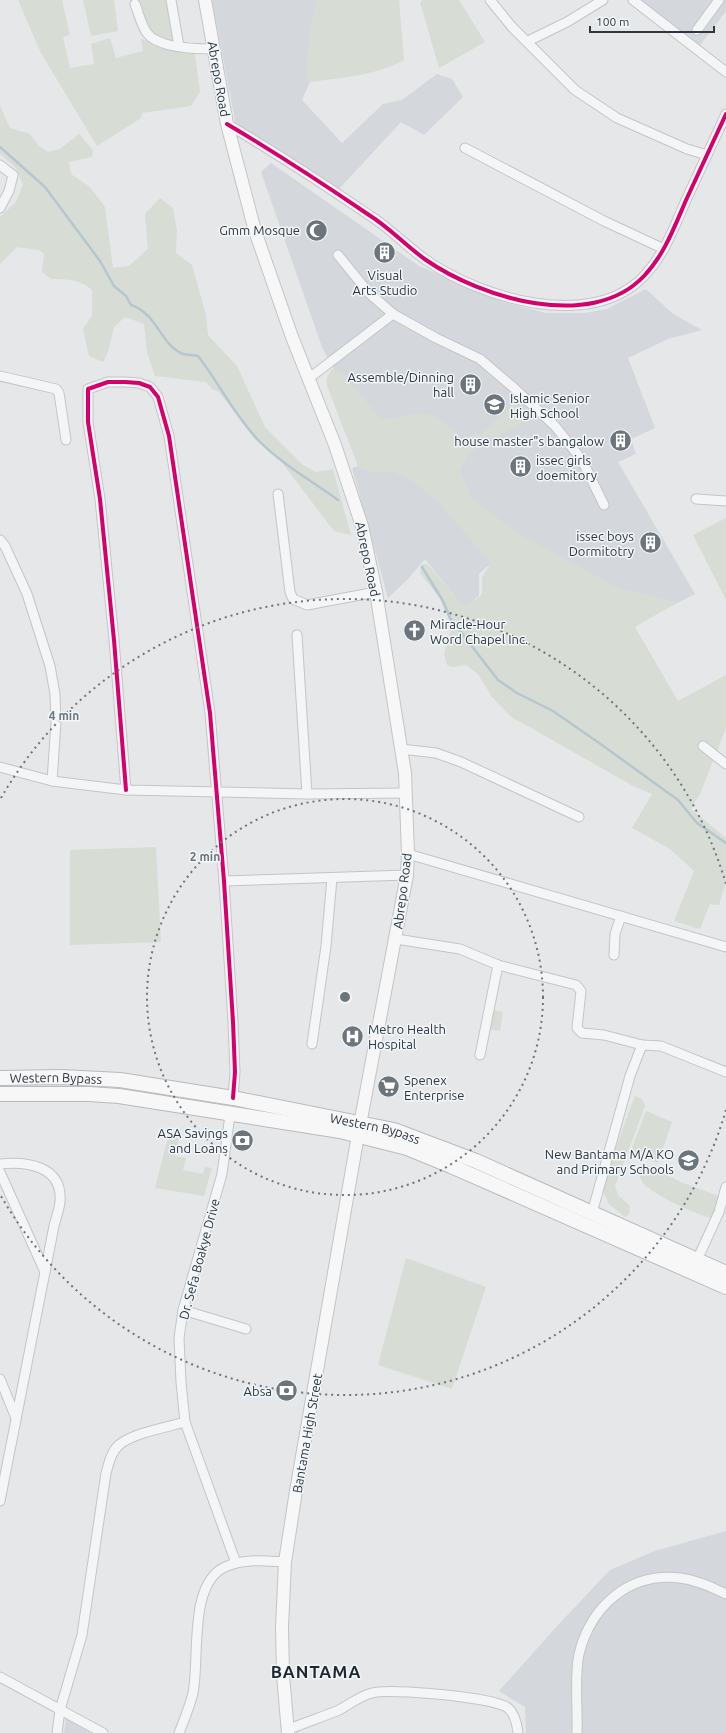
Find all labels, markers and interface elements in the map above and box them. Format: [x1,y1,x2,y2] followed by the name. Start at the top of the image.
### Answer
[590,8,714,34] scale bar
[596,15,629,28] text: 100 m
[205,40,233,118] street label: Abrepo Road
[303,217,329,243] mosque icon: Gmm Mosque
[219,223,300,237] place label: Gmm Mosque
[372,240,398,266] building icon: Visual Arts Studio
[353,268,417,297] place label: Visual Arts Studio
[347,370,455,399] place label: Assemble/Dinning hall
[457,371,483,397] building icon: Assemble/Dinning hall
[510,391,590,420] place label: Islamic Senior High School
[481,392,507,418] school or university icon: Islamic Senior High School
[607,428,633,454] building icon: house master"s bangalow
[454,434,604,448] place label: house master"s bangalow
[536,453,597,482] place label: issec girls doemitory
[508,454,534,480] building icon: issec girls doemitory
[353,520,383,598] street label: Abrepo Road
[569,529,634,558] place label: issec boys Dormitotry
[637,530,663,556] building icon: issec boys Dormitotry
[430,617,528,646] place label: Miracle-Hour Word Chapel Inc.
[402,618,428,644] church icon: Miracle-Hour Word Chapel Inc.
[49,709,79,722] text: 4 min
[190,850,220,863] text: 2 min
[390,852,414,930] street label: Abrepo Road
[338,990,352,1004] centre of rings
[368,1022,446,1051] place label: Metro Health Hospital
[339,1023,365,1049] hospital icon: Metro Health Hospital
[10,1070,103,1086] street label: Western Bypass
[404,1073,464,1102] place label: Spenex Enterprise
[375,1074,401,1100] supermarket icon: Spenex Enterprise
[329,1110,423,1146] street label: Western Bypass
[158,1126,228,1155] place label: ASA Savings and Loans
[230,1127,256,1153] bank icon: ASA Savings and Loans
[545,1147,674,1176] place label: New Bantama M/A KO and Primary Schools
[676,1148,702,1174] school or university icon: New Bantama M/A KO and Primary Schools
[176,1197,222,1321] street label: Dr. Sefa Boakye Drive
[290,1372,324,1494] street label: Bantama High Street
[274,1378,300,1404] bank icon: Absa
[244,1384,272,1398] place label: Absa
[271,1662,361,1681] district label: BANTAMA

